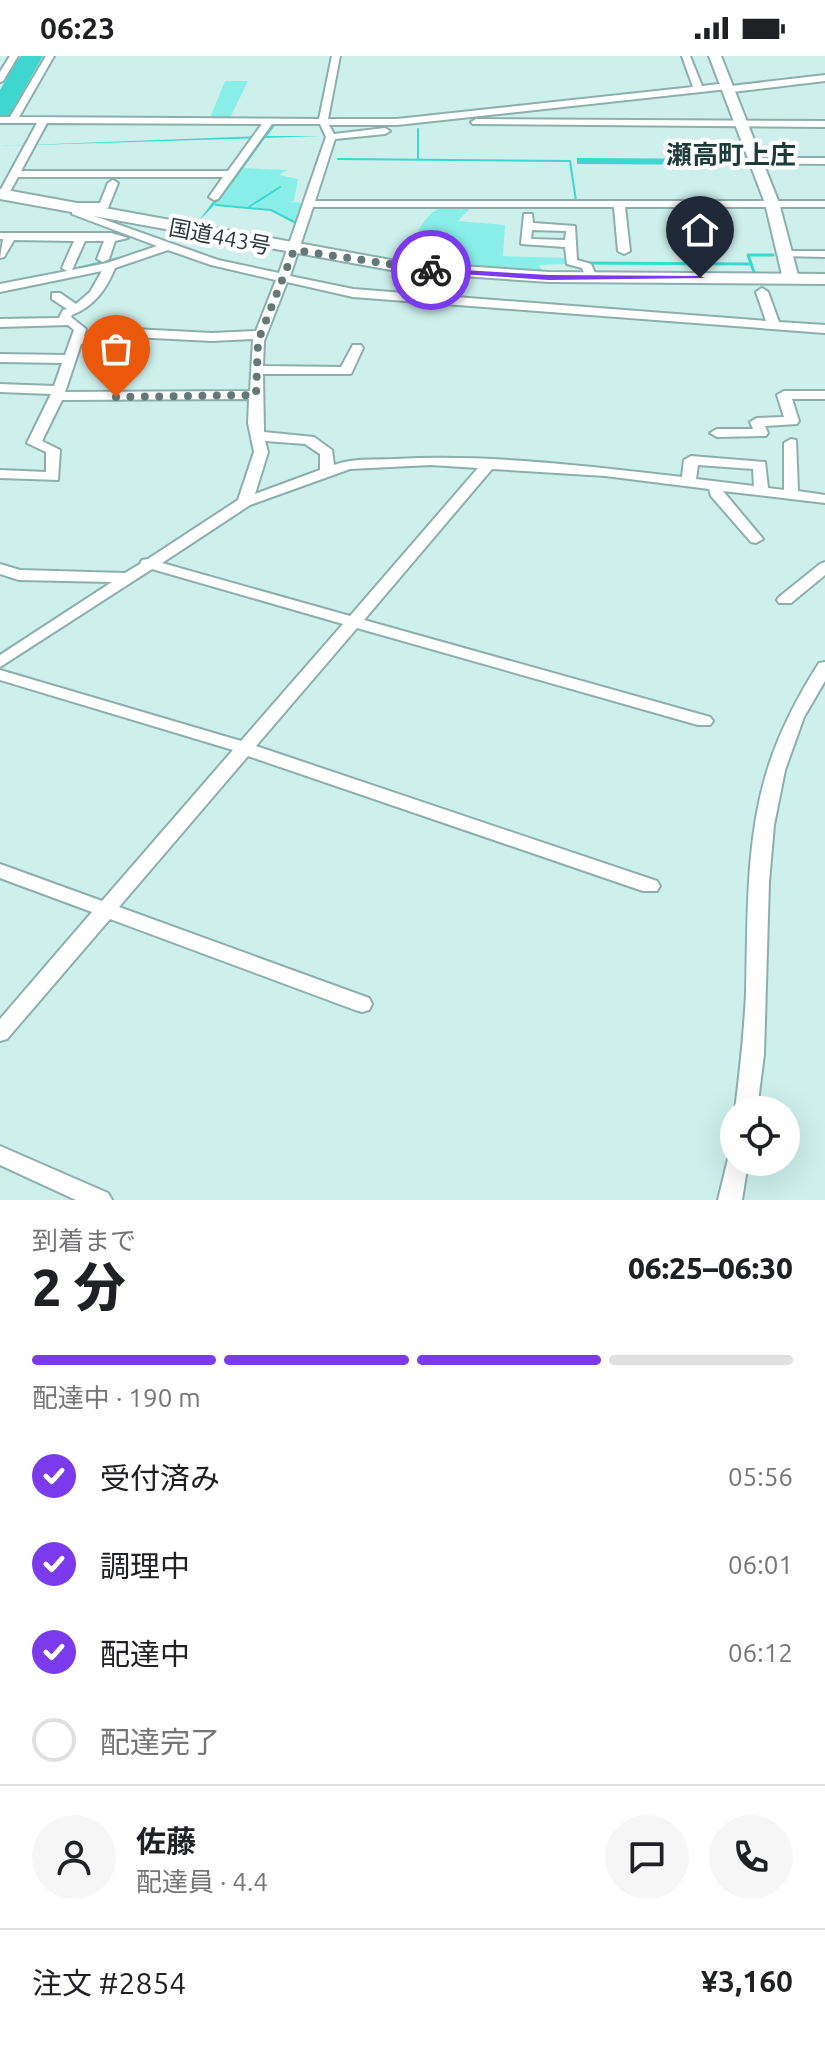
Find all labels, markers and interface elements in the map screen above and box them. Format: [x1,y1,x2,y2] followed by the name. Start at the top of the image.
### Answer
[40,11,115,45] text: 06:23
[666,140,796,169] district label: 瀬高町上庄
[666,196,734,278] pin
[678,208,722,252] icon: home
[167,214,273,258] street label: 国道443号
[391,230,471,310] courier
[409,248,453,292] icon: bike
[82,315,150,397] pin
[94,327,138,371] icon: bag
[720,1096,800,1176] map controls
[720,1096,800,1176] button: locate
[32,1226,136,1255] text: 到着まで
[628,1251,793,1285] text: 06:25–06:30
[32,1258,126,1316] text: 2 分
[32,1383,201,1412] text: 配達中 · 190 m
[32,1454,76,1498] icon: check
[100,1461,220,1495] text: 受付済み
[728,1462,793,1491] text: 05:56
[32,1542,76,1586] icon: check
[100,1549,190,1583] text: 調理中
[728,1550,793,1579] text: 06:01
[32,1630,76,1674] icon: check
[100,1637,190,1671] text: 配達中
[728,1638,793,1667] text: 06:12
[100,1725,220,1759] text: 配達完了
[32,1815,116,1899] button: person
[605,1815,689,1899] button: chat
[709,1815,793,1899] button: phone
[136,1824,196,1858] text: 佐藤
[136,1867,268,1896] text: 配達員 · 4.4
[701,1964,793,1998] text: ¥3,160
[32,1966,186,2000] text: 注文 #2854

